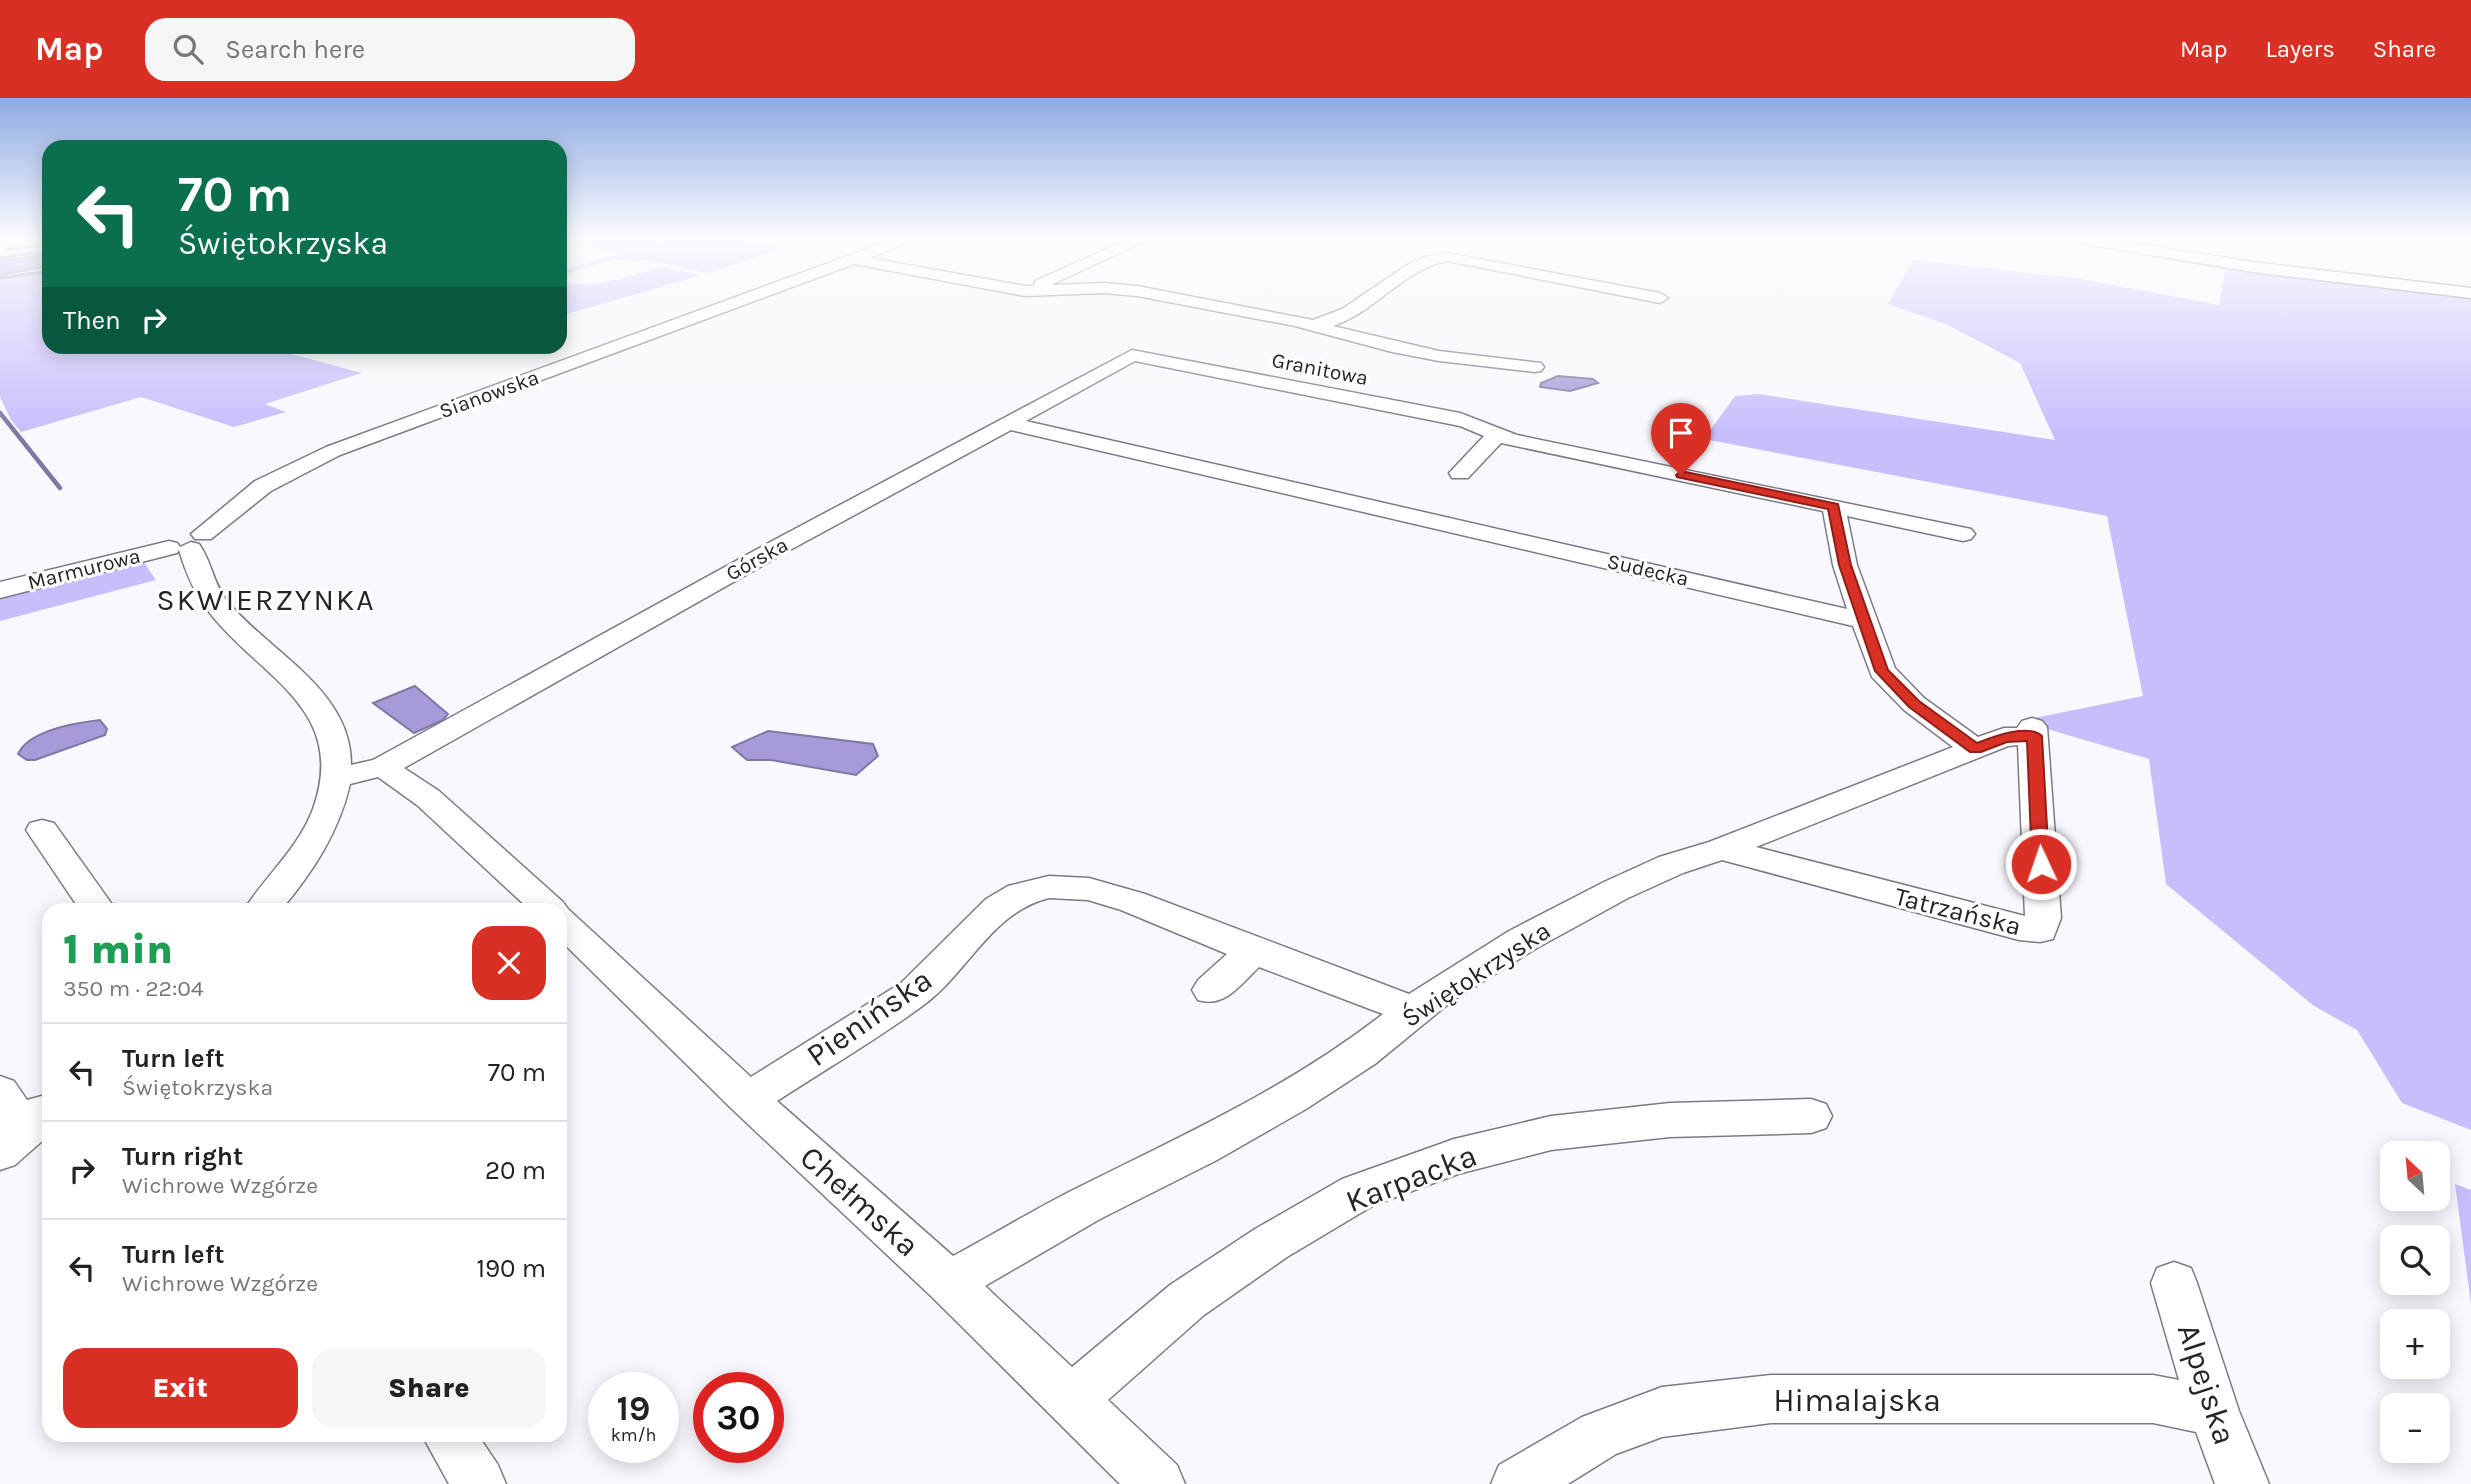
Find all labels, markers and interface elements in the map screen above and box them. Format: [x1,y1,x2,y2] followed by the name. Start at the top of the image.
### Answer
[145,18,635,81] search box
[35,30,103,68] text: Map
[169,30,207,68] icon: search
[225,34,365,65] text: Search here
[2180,35,2228,63] text: Map
[2266,35,2335,63] text: Layers
[2373,35,2436,63] text: Share
[178,166,292,223] text: 70 m
[63,168,154,259] icon: left
[178,225,388,262] text: Świętokrzyska
[135,301,173,339] icon: right
[63,305,121,336] text: Then
[1270,348,1370,390] street label: Granitowa
[436,365,542,423] street label: Sianowska
[1651,403,1711,475] pin
[1662,414,1700,452] icon: arrive
[722,532,792,586] street label: Górska
[25,543,143,595] street label: Marmurowa
[1605,549,1691,591] street label: Sudecka
[157,582,376,618] district label: SKWIERZYNKA
[2004,827,2078,901] position arrow
[1891,881,2024,942] street label: Tatrzańska
[1396,914,1556,1034] street label: Świętokrzyska
[63,924,173,974] text: 1 min
[472,926,546,1000] button: close
[800,961,939,1074] street label: Pienińska
[63,975,204,1002] text: 350 m · 22:04
[122,1043,224,1074] text: Turn left
[63,1053,101,1091] icon: left
[488,1057,546,1088] text: 70 m
[122,1074,273,1101] text: Świętokrzyska
[1341,1137,1482,1220] street label: Karpacka
[793,1139,927,1264] street label: Chełmska
[122,1141,243,1172] text: Turn right
[2380,1141,2450,1211] north arrow
[2380,1141,2450,1463] map controls
[63,1151,101,1189] icon: right
[485,1155,546,1186] text: 20 m
[122,1172,318,1199] text: Wichrowe Wzgórze
[2380,1225,2450,1295] button: search
[122,1239,224,1270] text: Turn left
[63,1249,101,1287] icon: left
[476,1253,546,1284] text: 190 m
[122,1270,318,1297] text: Wichrowe Wzgórze
[2380,1309,2450,1379] button: +
[2170,1319,2243,1449] street label: Alpejska
[63,1348,298,1428] button: Exit
[312,1348,546,1428] button: Share
[693,1372,784,1463] speed limit sign: 30
[1773,1382,1941,1419] street label: Himalajska
[617,1388,650,1429] text: 19
[2380,1393,2450,1463] button: −
[611,1424,656,1446] text: km/h

